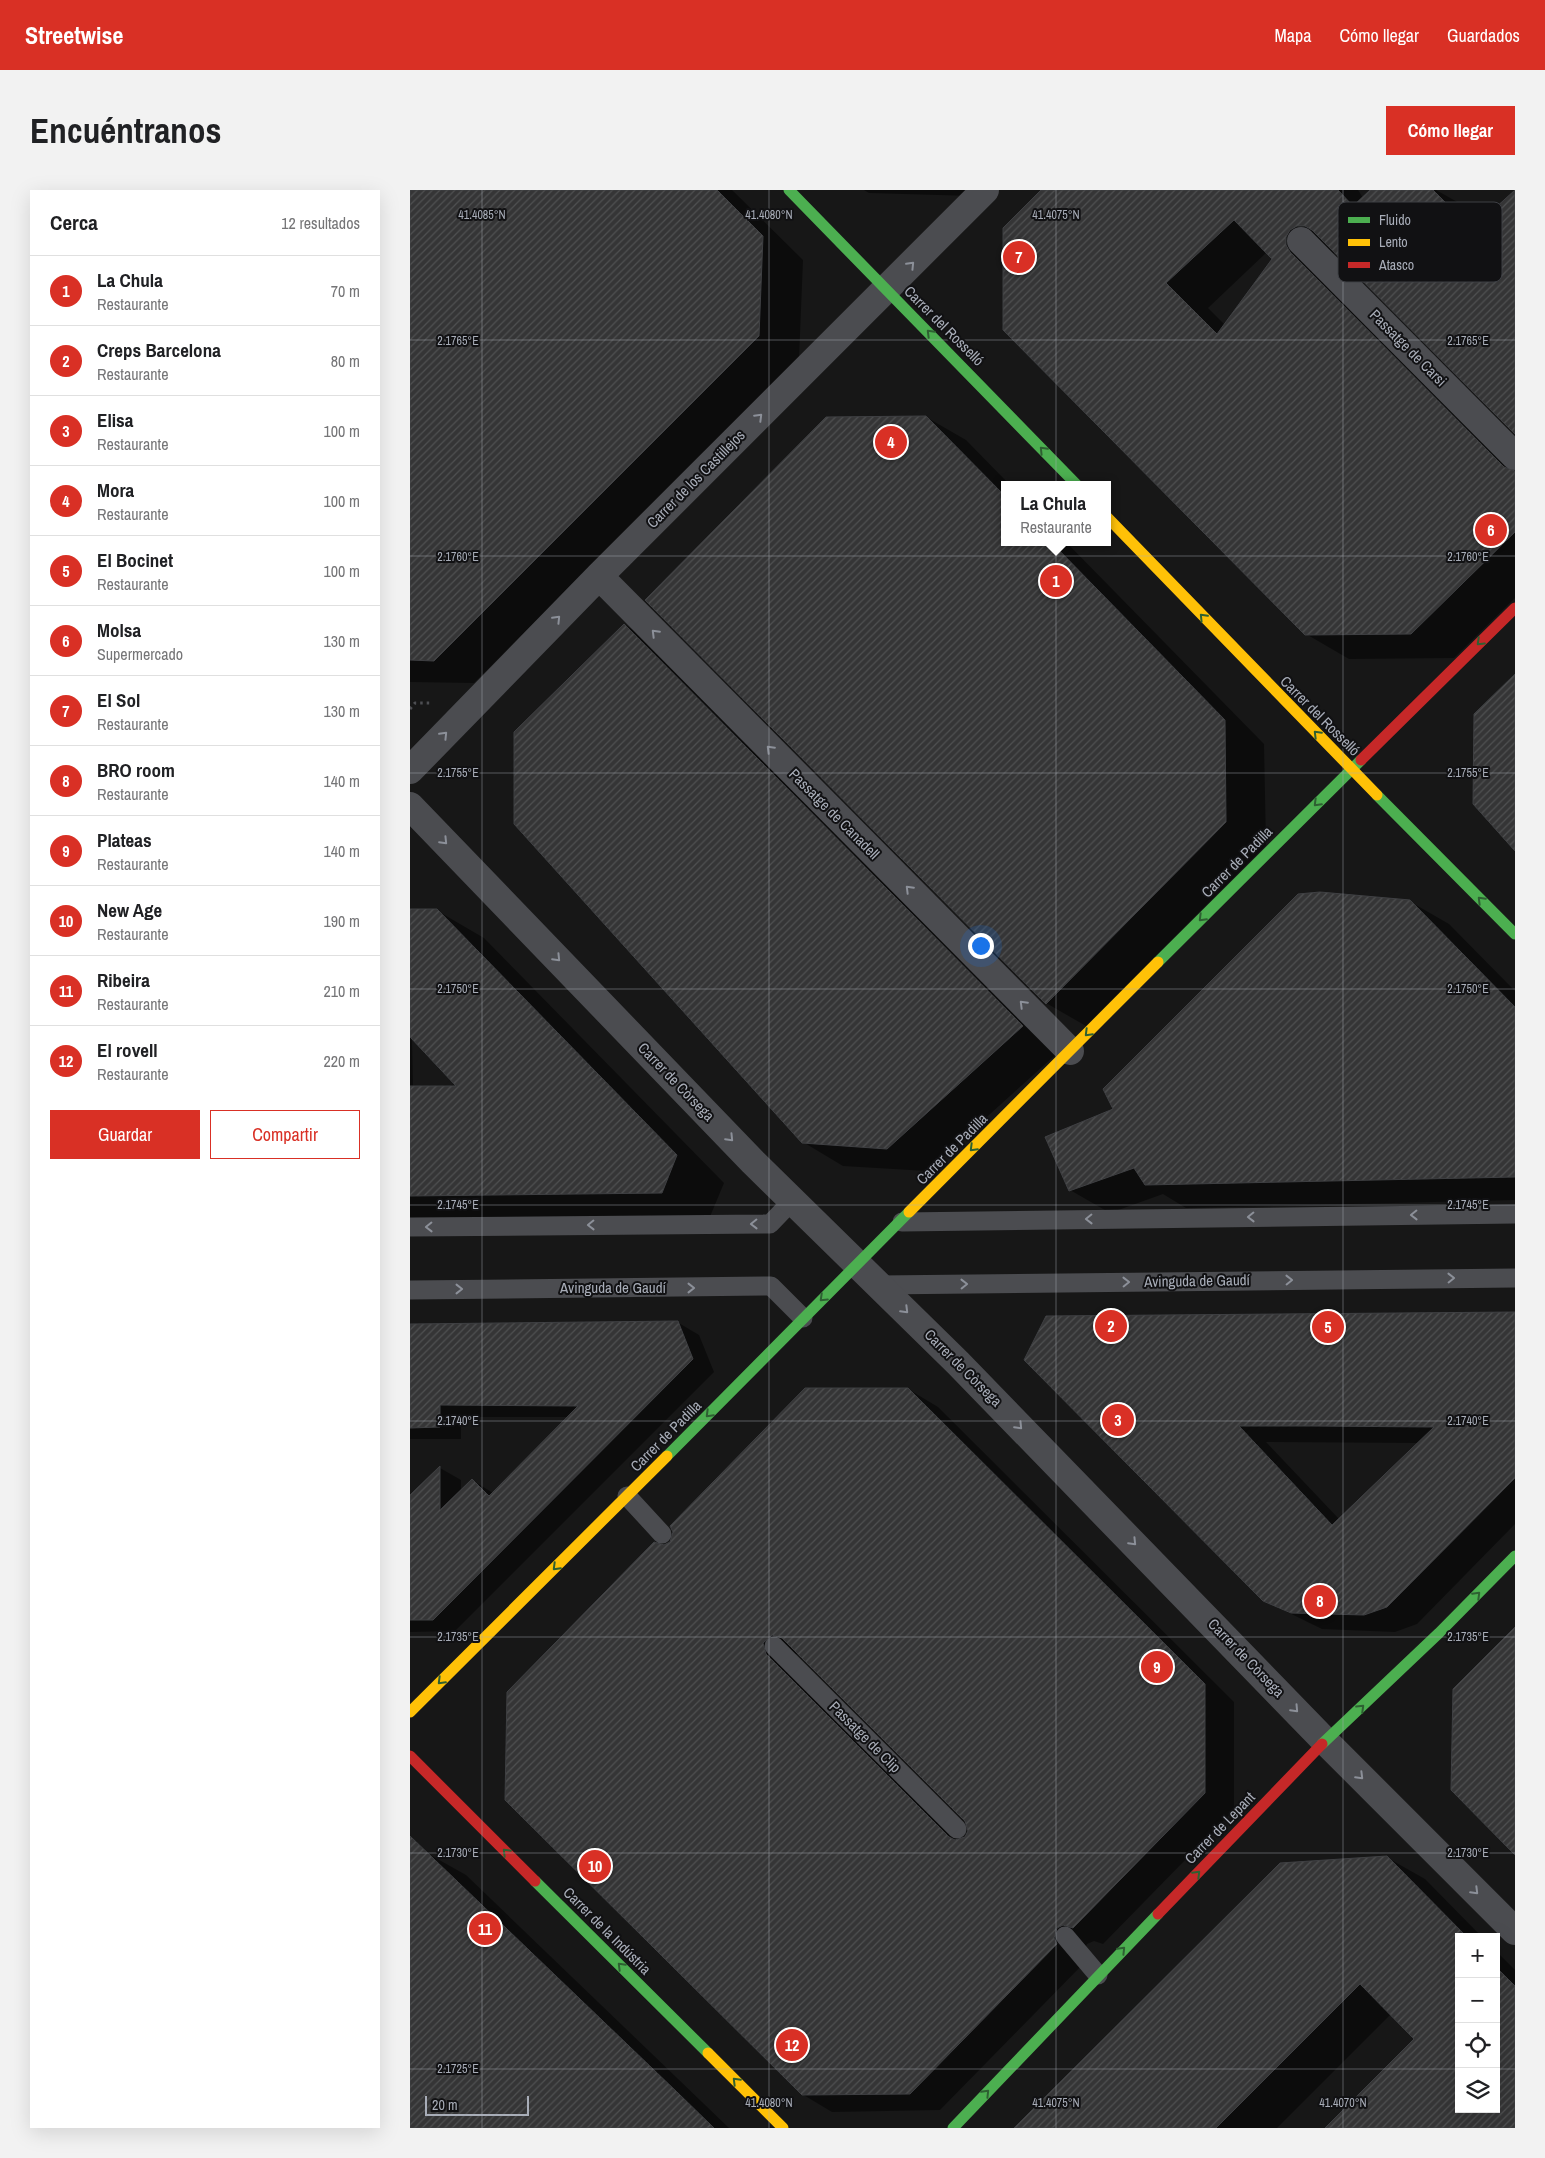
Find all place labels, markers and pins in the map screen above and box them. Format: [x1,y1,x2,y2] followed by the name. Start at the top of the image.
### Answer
[1003,238,1035,276] pin: 7
[875,423,907,461] pin: 4
[1475,511,1507,549] pin: 6
[1040,562,1072,600] pin: 1
[1095,1307,1127,1345] pin: 2
[1312,1308,1344,1346] pin: 5
[1102,1401,1134,1439] pin: 3
[1304,1582,1336,1620] pin: 8
[1141,1648,1173,1686] pin: 9
[579,1847,611,1885] pin: 10
[469,1910,501,1948] pin: 11
[776,2026,808,2064] pin: 12

